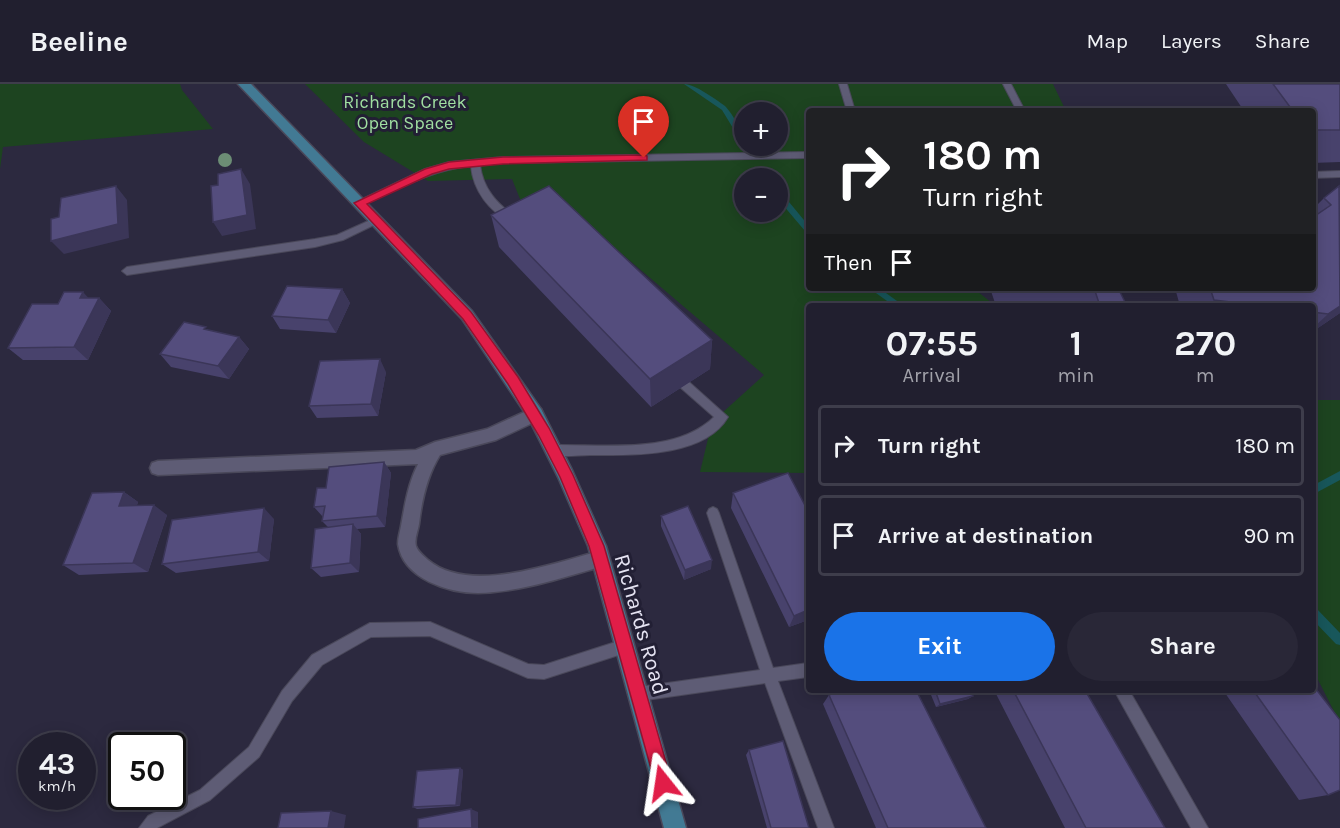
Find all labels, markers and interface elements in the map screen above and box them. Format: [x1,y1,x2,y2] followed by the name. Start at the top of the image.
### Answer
[30,25,128,58] text: Beeline
[1086,29,1128,53] text: Map
[1161,29,1222,53] text: Layers
[1255,29,1310,53] text: Share
[343,91,467,134] park label: Richards Creek Open Space
[618,96,669,158] pin
[734,102,788,222] map controls
[734,102,788,156] button: +
[627,105,660,138] icon: arrive
[923,130,1042,180] text: 180 m
[824,132,902,210] icon: right
[734,168,788,222] button: −
[923,181,1043,213] text: Turn right
[885,246,918,279] icon: arrive
[824,250,873,276] text: Then
[886,322,978,364] text: 07:55
[1069,322,1082,364] text: 1
[1174,322,1236,364] text: 270
[902,364,961,387] text: Arrival
[1058,364,1094,387] text: min
[1196,364,1214,387] text: m
[827,429,860,462] icon: right
[878,433,981,459] text: Turn right
[1235,433,1295,459] text: 180 m
[827,519,860,552] icon: arrive
[878,523,1093,549] text: Arrive at destination
[1243,523,1295,549] text: 90 m
[609,551,674,698] street label: Richards Road
[824,612,1055,681] button: Exit
[1067,612,1298,681] button: Share
[108,732,186,810] speed limit sign: 50
[39,746,75,782] text: 43
[631,751,695,815] position arrow
[38,777,76,795] text: km/h

